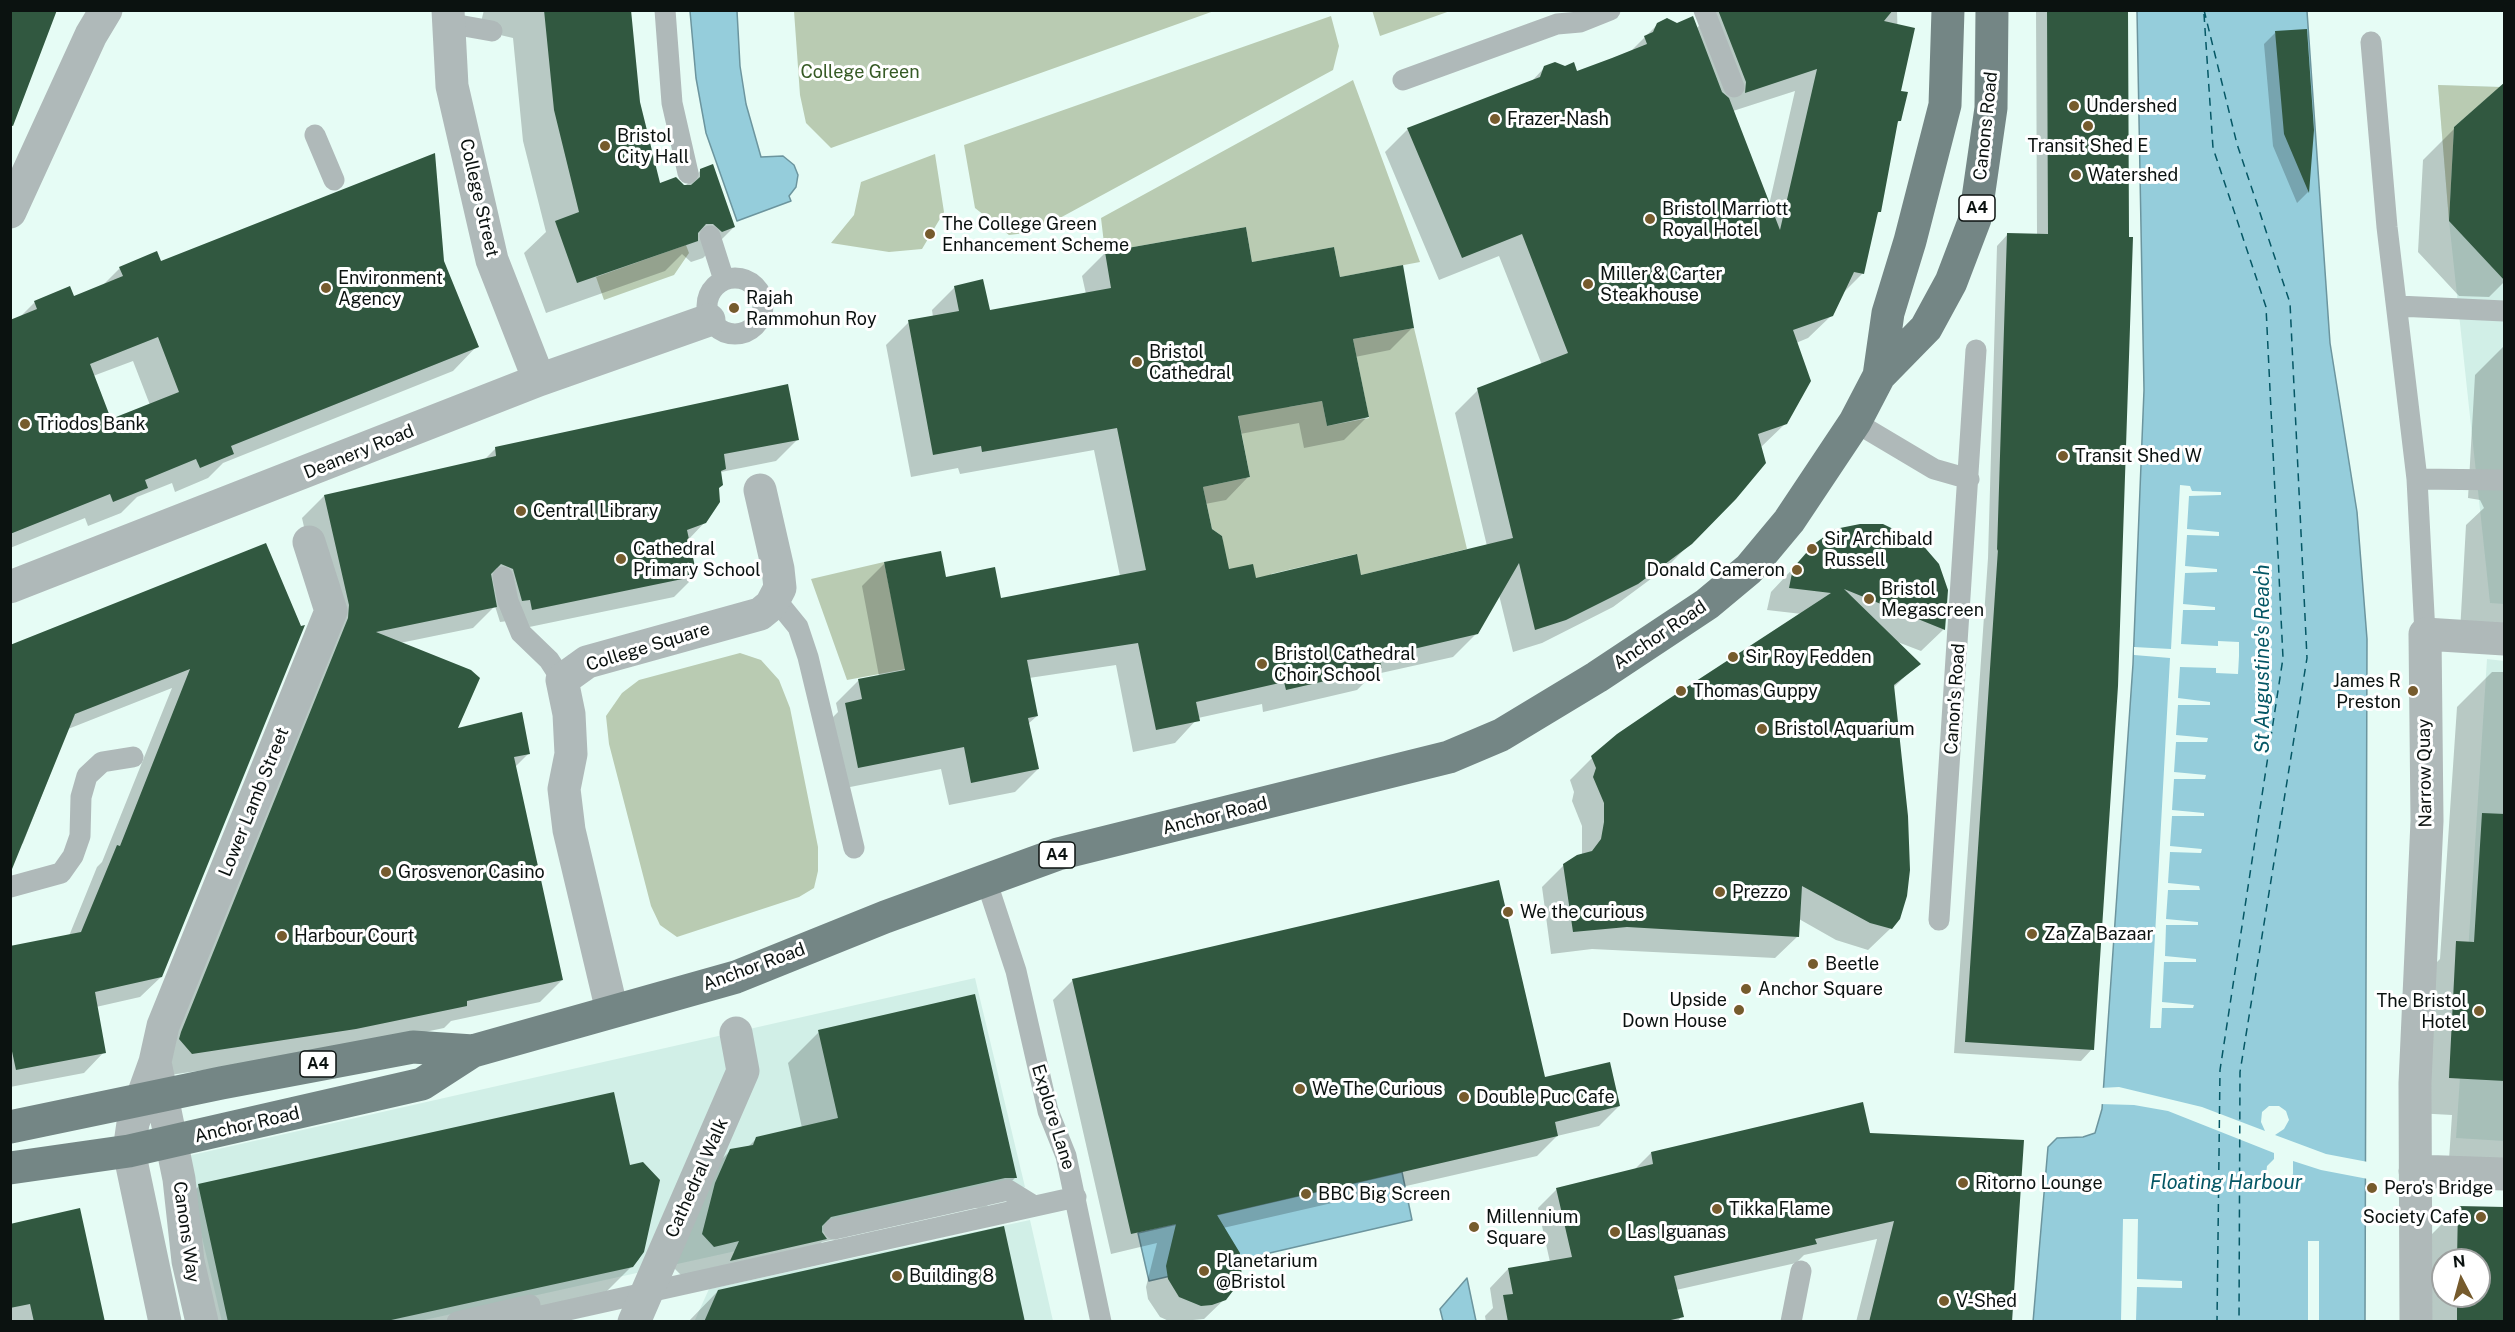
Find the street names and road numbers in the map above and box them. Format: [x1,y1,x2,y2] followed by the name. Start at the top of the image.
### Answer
[1970,71,2002,181] street label: Canons Road
[455,137,503,259] street label: College Street
[1959,195,1995,221] road number: A4
[301,420,417,484] street label: Deanery Road
[1609,596,1711,674] street label: Anchor Road
[583,618,713,676] street label: College Square
[1940,643,1970,755] street label: Canon's Road
[2413,718,2437,828] street label: Narrow Quay
[214,724,294,880] street label: Lower Lamb Street
[1160,793,1270,839] street label: Anchor Road
[1039,842,1075,868] road number: A4
[700,938,808,996] street label: Anchor Road
[300,1051,336,1077] road number: A4
[1027,1062,1079,1172] street label: Explore Lane
[192,1102,302,1148] street label: Anchor Road
[661,1115,733,1241] street label: Cathedral Walk
[168,1180,204,1284] street label: Canons Way

